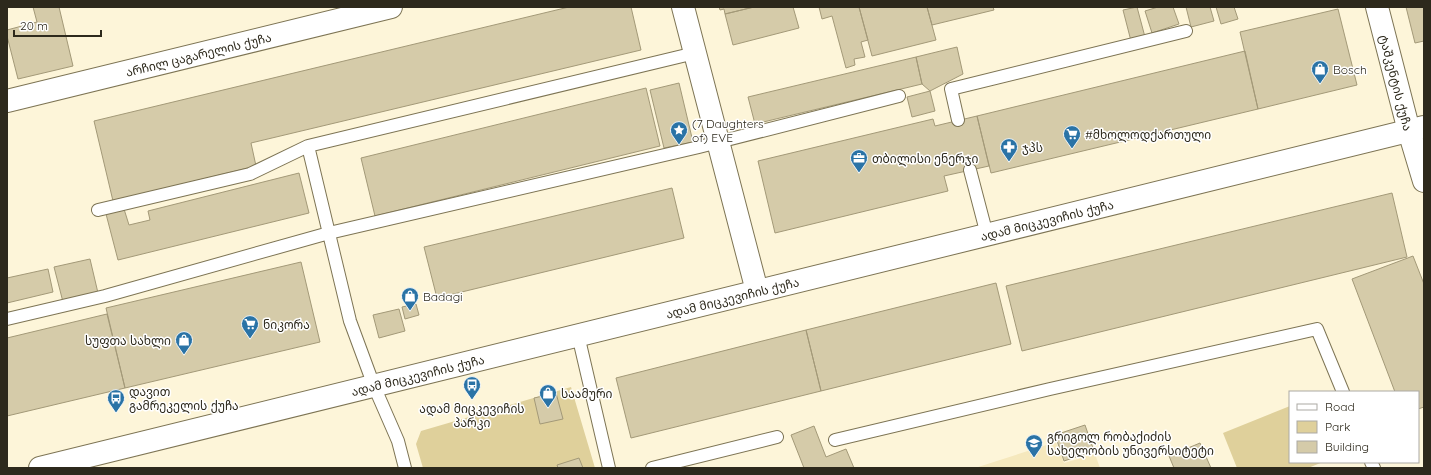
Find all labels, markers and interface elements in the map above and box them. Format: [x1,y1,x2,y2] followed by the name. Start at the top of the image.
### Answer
[14,12,101,38] scale bar
[20,18,48,33] text: 20 m
[124,29,273,79] street label: არჩილ ცაგარელის ქუჩა
[1377,33,1416,132] street label: ტაშკენტის ქუჩა
[1310,59,1330,84] shop icon: Bosch
[1333,62,1367,77] place label: Bosch
[692,116,764,145] place label: (7 Daughters of) EVE
[669,120,689,145] place icon: (7 Daughters of) EVE
[1062,124,1082,149] supermarket icon: #მხოლოდქართული
[1085,127,1211,143] place label: #მხოლოდქართული
[999,137,1019,162] pharmacy icon: ჯპს
[1022,140,1043,155] place label: ჯპს
[849,148,869,173] office icon: თბილისი ენერჯი
[872,151,979,167] place label: თბილისი ენერჯი
[979,196,1115,244] street label: ადამ მიცკევიჩის ქუჩა
[664,274,800,321] street label: ადამ მიცკევიჩის ქუჩა
[400,286,420,311] shop icon: Badagi
[423,289,463,304] place label: Badagi
[240,314,260,339] supermarket icon: ნიკორა
[263,317,310,332] place label: ნიკორა
[174,330,194,355] shop icon: სუფთა სახლი
[85,333,171,349] place label: სუფთა სახლი
[350,351,486,399] street label: ადამ მიცკევიჩის ქუჩა
[462,375,482,400] bus stop icon: ადამ მიცკევიჩის პარკი
[538,383,558,408] shop icon: საამური
[129,384,239,414] place label: დავით გამრეკელის ქუჩა
[561,386,613,401] place label: საამური
[106,388,126,413] bus stop icon: დავით გამრეკელის ქუჩა
[1289,391,1419,463] legend
[1325,399,1355,414] text: Road
[419,401,525,430] place label: ადამ მიცკევიჩის პარკი
[1325,419,1350,434] text: Park
[1047,429,1214,459] place label: გრიგოლ რობაქიძის სახელობის უნივერსიტეტი
[1024,433,1044,458] school or university icon: გრიგოლ რობაქიძის სახელობის უნივერსიტეტი
[1325,439,1369,454] text: Building

